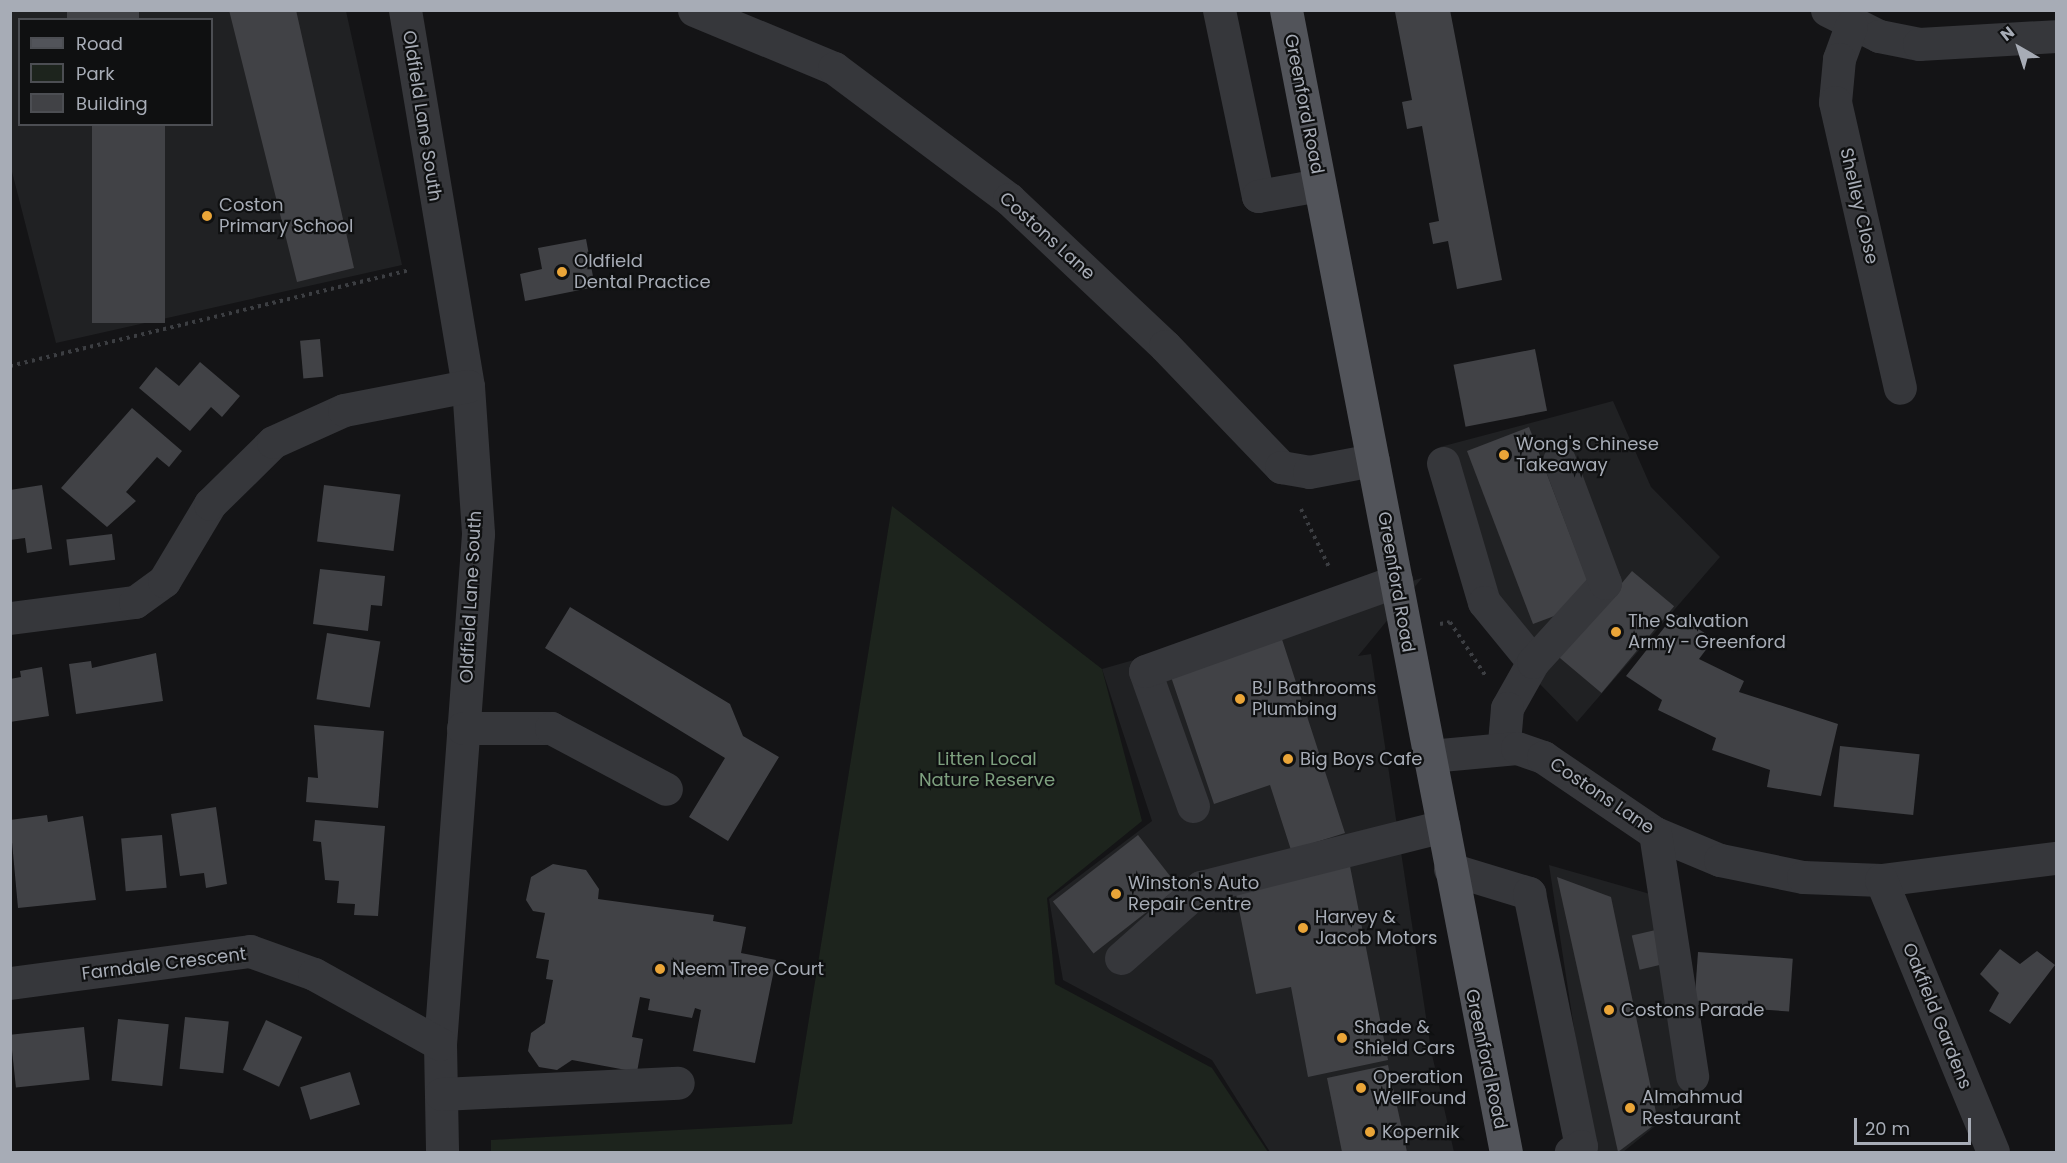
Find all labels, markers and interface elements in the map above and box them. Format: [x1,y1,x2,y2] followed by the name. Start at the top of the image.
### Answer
[18,18,213,126] legend
[1989,18,2049,78] north arrow
[1995,21,2019,46] text: N
[398,29,446,203] street label: Oldfield Lane South
[76,31,123,56] text: Road
[1280,32,1328,176] street label: Greenford Road
[76,61,115,86] text: Park
[76,91,148,116] text: Building
[1835,146,1883,266] street label: Shelley Close
[995,187,1099,285] street label: Costons Lane
[219,195,353,238] place label: Coston Primary School
[200,209,214,223] marker: Coston Primary School
[574,251,711,294] place label: Oldfield Dental Practice
[555,265,569,279] marker: Oldfield Dental Practice
[1516,434,1659,476] place label: Wong's Chinese Takeaway
[1497,448,1511,462] marker: Wong's Chinese Takeaway
[456,510,486,684] street label: Oldfield Lane South
[1373,510,1419,654] street label: Greenford Road
[1628,611,1786,654] place label: The Salvation Army - Greenford
[1609,625,1623,639] marker: The Salvation Army - Greenford
[1252,678,1376,720] place label: BJ Bathrooms Plumbing
[1233,692,1247,706] marker: BJ Bathrooms Plumbing
[1300,748,1422,770] place label: Big Boys Cafe
[919,749,1055,792] park label: Litten Local Nature Reserve
[1281,752,1295,766] marker: Big Boys Cafe
[1546,753,1658,839] street label: Costons Lane
[1128,873,1259,916] place label: Winston's Auto Repair Centre
[1109,887,1123,901] marker: Winston's Auto Repair Centre
[1315,907,1437,950] place label: Harvey & Jacob Motors
[1296,921,1310,935] marker: Harvey & Jacob Motors
[1898,940,1976,1092] street label: Oakfield Gardens
[81,943,247,985] street label: Farndale Crescent
[672,958,824,980] place label: Neem Tree Court
[653,962,667,976] marker: Neem Tree Court
[1461,987,1511,1131] street label: Greenford Road
[1621,999,1764,1021] place label: Costons Parade
[1602,1003,1616,1017] marker: Costons Parade
[1354,1017,1455,1060] place label: Shade & Shield Cars
[1335,1031,1349,1045] marker: Shade & Shield Cars
[1373,1067,1466,1110] place label: Operation WellFound
[1354,1081,1368,1095] marker: Operation WellFound
[1642,1087,1743,1130] place label: Almahmud Restaurant
[1623,1101,1637,1115] marker: Almahmud Restaurant
[1857,1106,1974,1144] scale bar
[1865,1116,1910,1141] text: 20 m
[1382,1121,1460,1143] place label: Kopernik
[1363,1125,1377,1139] marker: Kopernik

